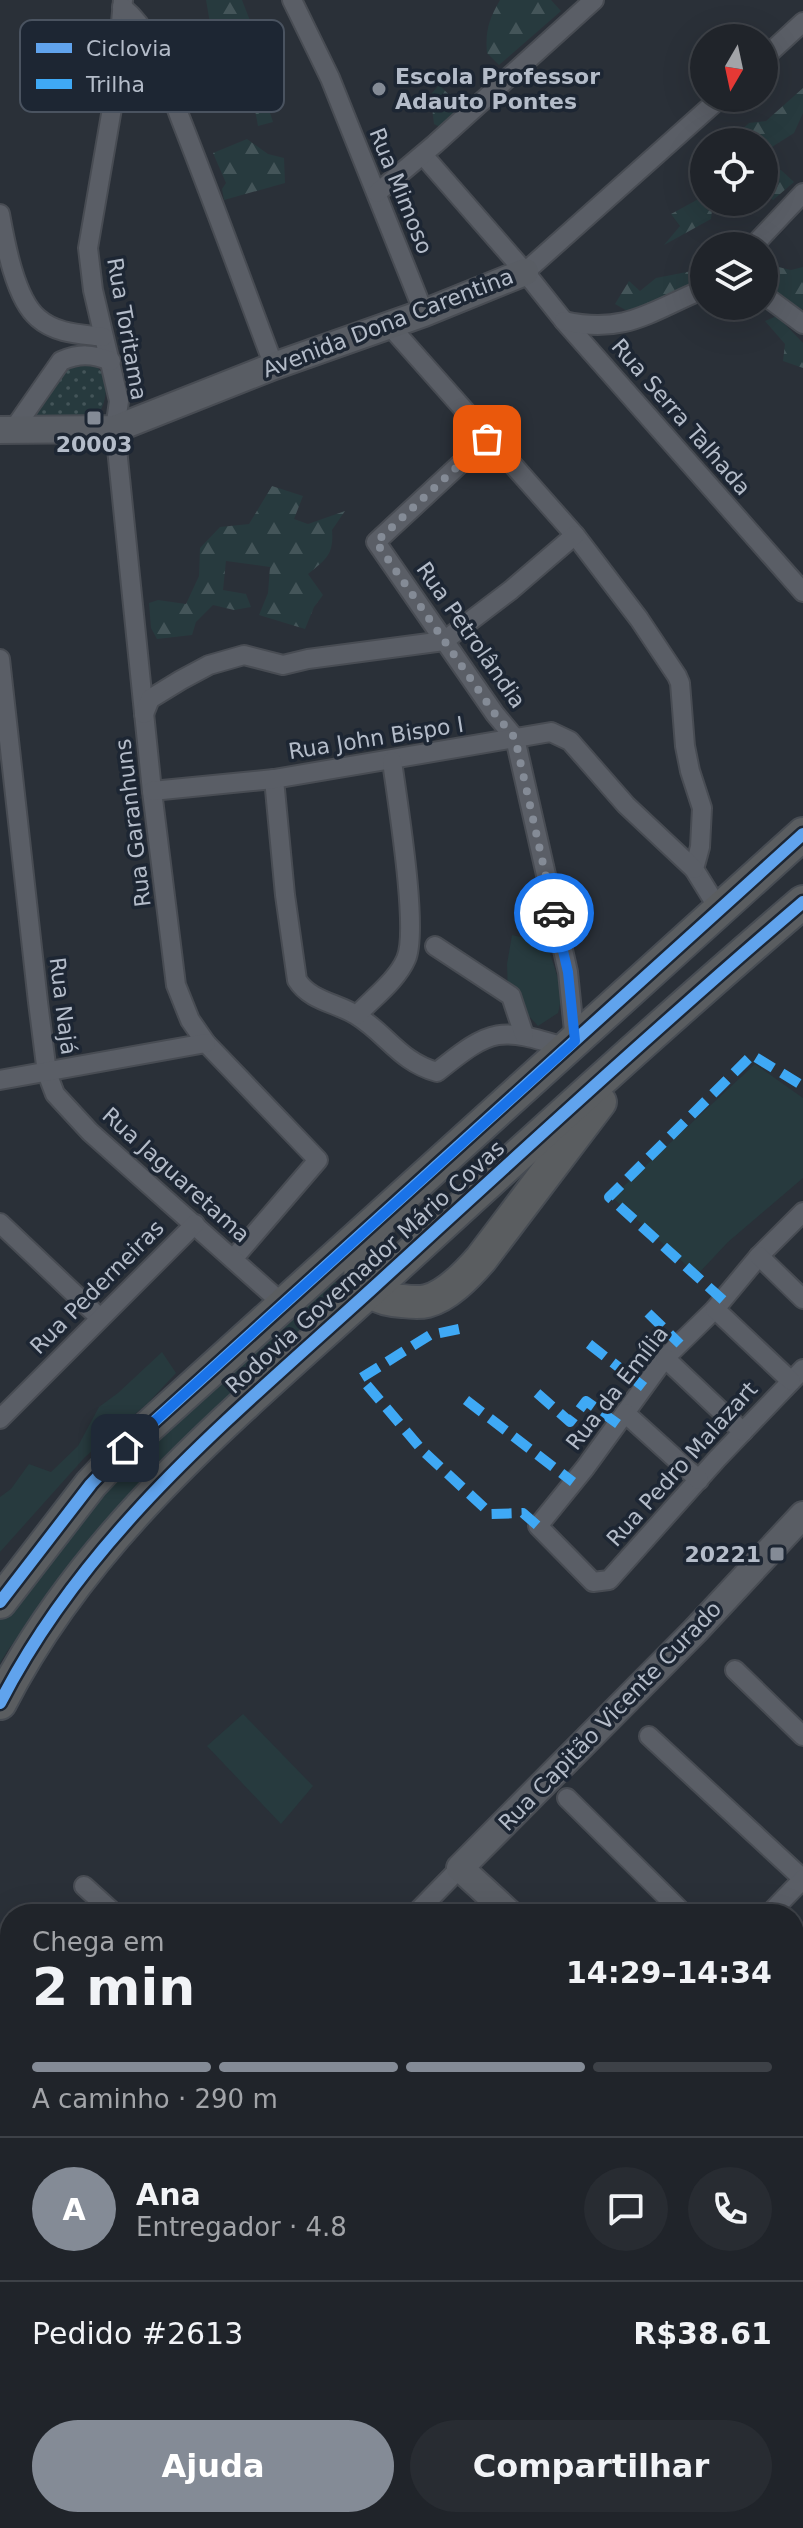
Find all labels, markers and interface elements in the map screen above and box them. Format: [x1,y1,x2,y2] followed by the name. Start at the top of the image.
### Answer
[20,20,284,112] legend
[690,24,778,112] north arrow
[690,24,778,320] map controls
[86,36,172,61] text: Ciclovia
[395,64,600,114] place label: Escola Professor Adauto Pontes
[85,72,145,97] text: Trilha
[370,80,388,98] marker: Escola Professor Adauto Pontes
[364,124,438,258] street label: Rua Mimoso
[690,128,778,216] button: locate
[690,232,778,320] button: layers
[102,256,152,402] street label: Rua Toritama
[259,264,517,382] street label: Avenida Dona Carentina
[606,334,756,500] street label: Rua Serra Talhada
[453,405,521,473] pin
[85,409,103,427] marker: 20003
[465,417,509,461] icon: bag
[56,432,132,457] place label: 20003
[411,557,531,713] street label: Rua Petrolândia
[287,712,465,764] street label: Rua John Bispo I
[110,738,156,908] street label: Rua Garanhuns
[514,873,594,953] courier
[532,891,576,935] icon: car
[45,956,81,1056] street label: Rua Najá
[97,1102,255,1248] street label: Rua Jaguaretama
[221,1135,509,1399] street label: Rodovia Governador Mário Covas
[25,1215,169,1359] street label: Rua Pederneiras
[561,1321,673,1455] street label: Rua da Emília
[602,1376,763,1551] street label: Rua Pedro Malazart
[91,1414,159,1482] pin
[103,1426,147,1470] icon: home
[684,1542,761,1567] place label: 20221
[768,1545,786,1563] marker: 20221
[494,1596,726,1836] street label: Rua Capitão Vicente Curado
[32,1927,165,1957] text: Chega em
[566,1955,772,1990] text: 14:29–14:34
[32,1957,195,2017] text: 2 min
[32,2084,278,2114] text: A caminho · 290 m
[584,2167,668,2251] button: chat
[688,2167,772,2251] button: phone
[136,2177,201,2212] text: Ana
[62,2192,86,2227] text: A
[136,2212,347,2242] text: Entregador · 4.8
[32,2316,243,2351] text: Pedido #2613
[633,2316,772,2351] text: R$38.61
[32,2420,394,2512] button: Ajuda
[410,2420,772,2512] button: Compartilhar

